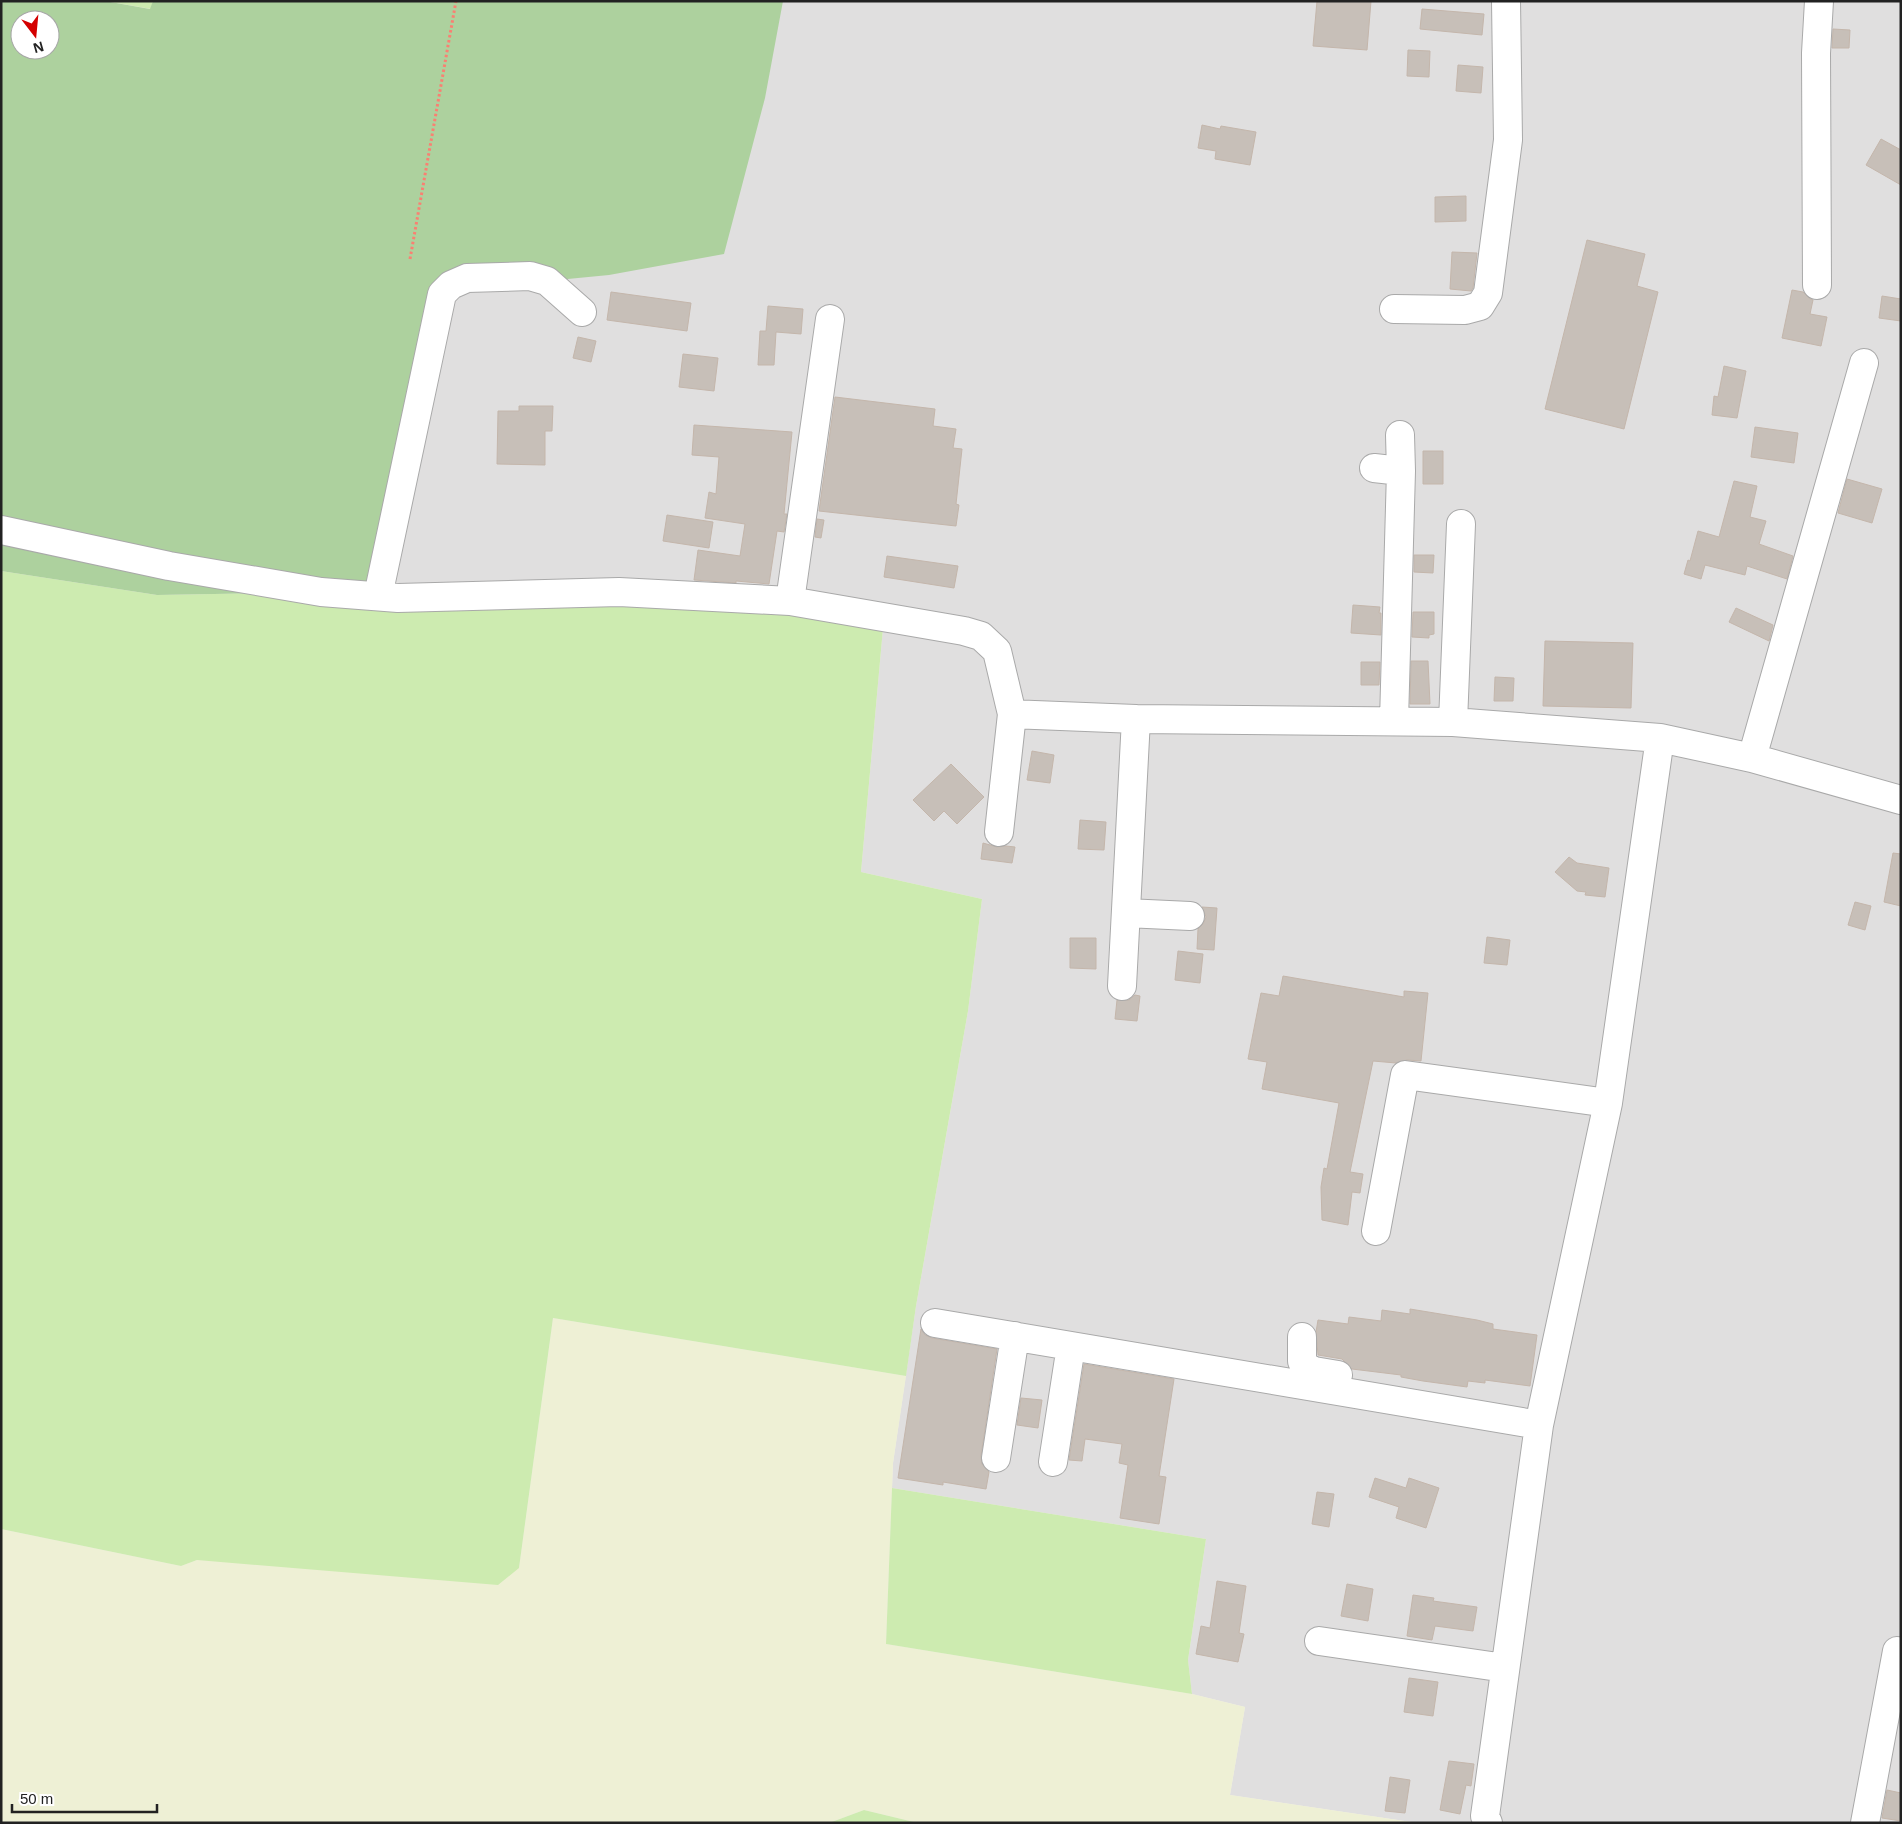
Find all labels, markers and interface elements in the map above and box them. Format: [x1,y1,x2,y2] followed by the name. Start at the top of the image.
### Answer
[10,10,60,60] north arrow
[32,38,46,57] text: N
[12,1782,158,1814] scale bar
[20,1790,53,1807] text: 50 m

